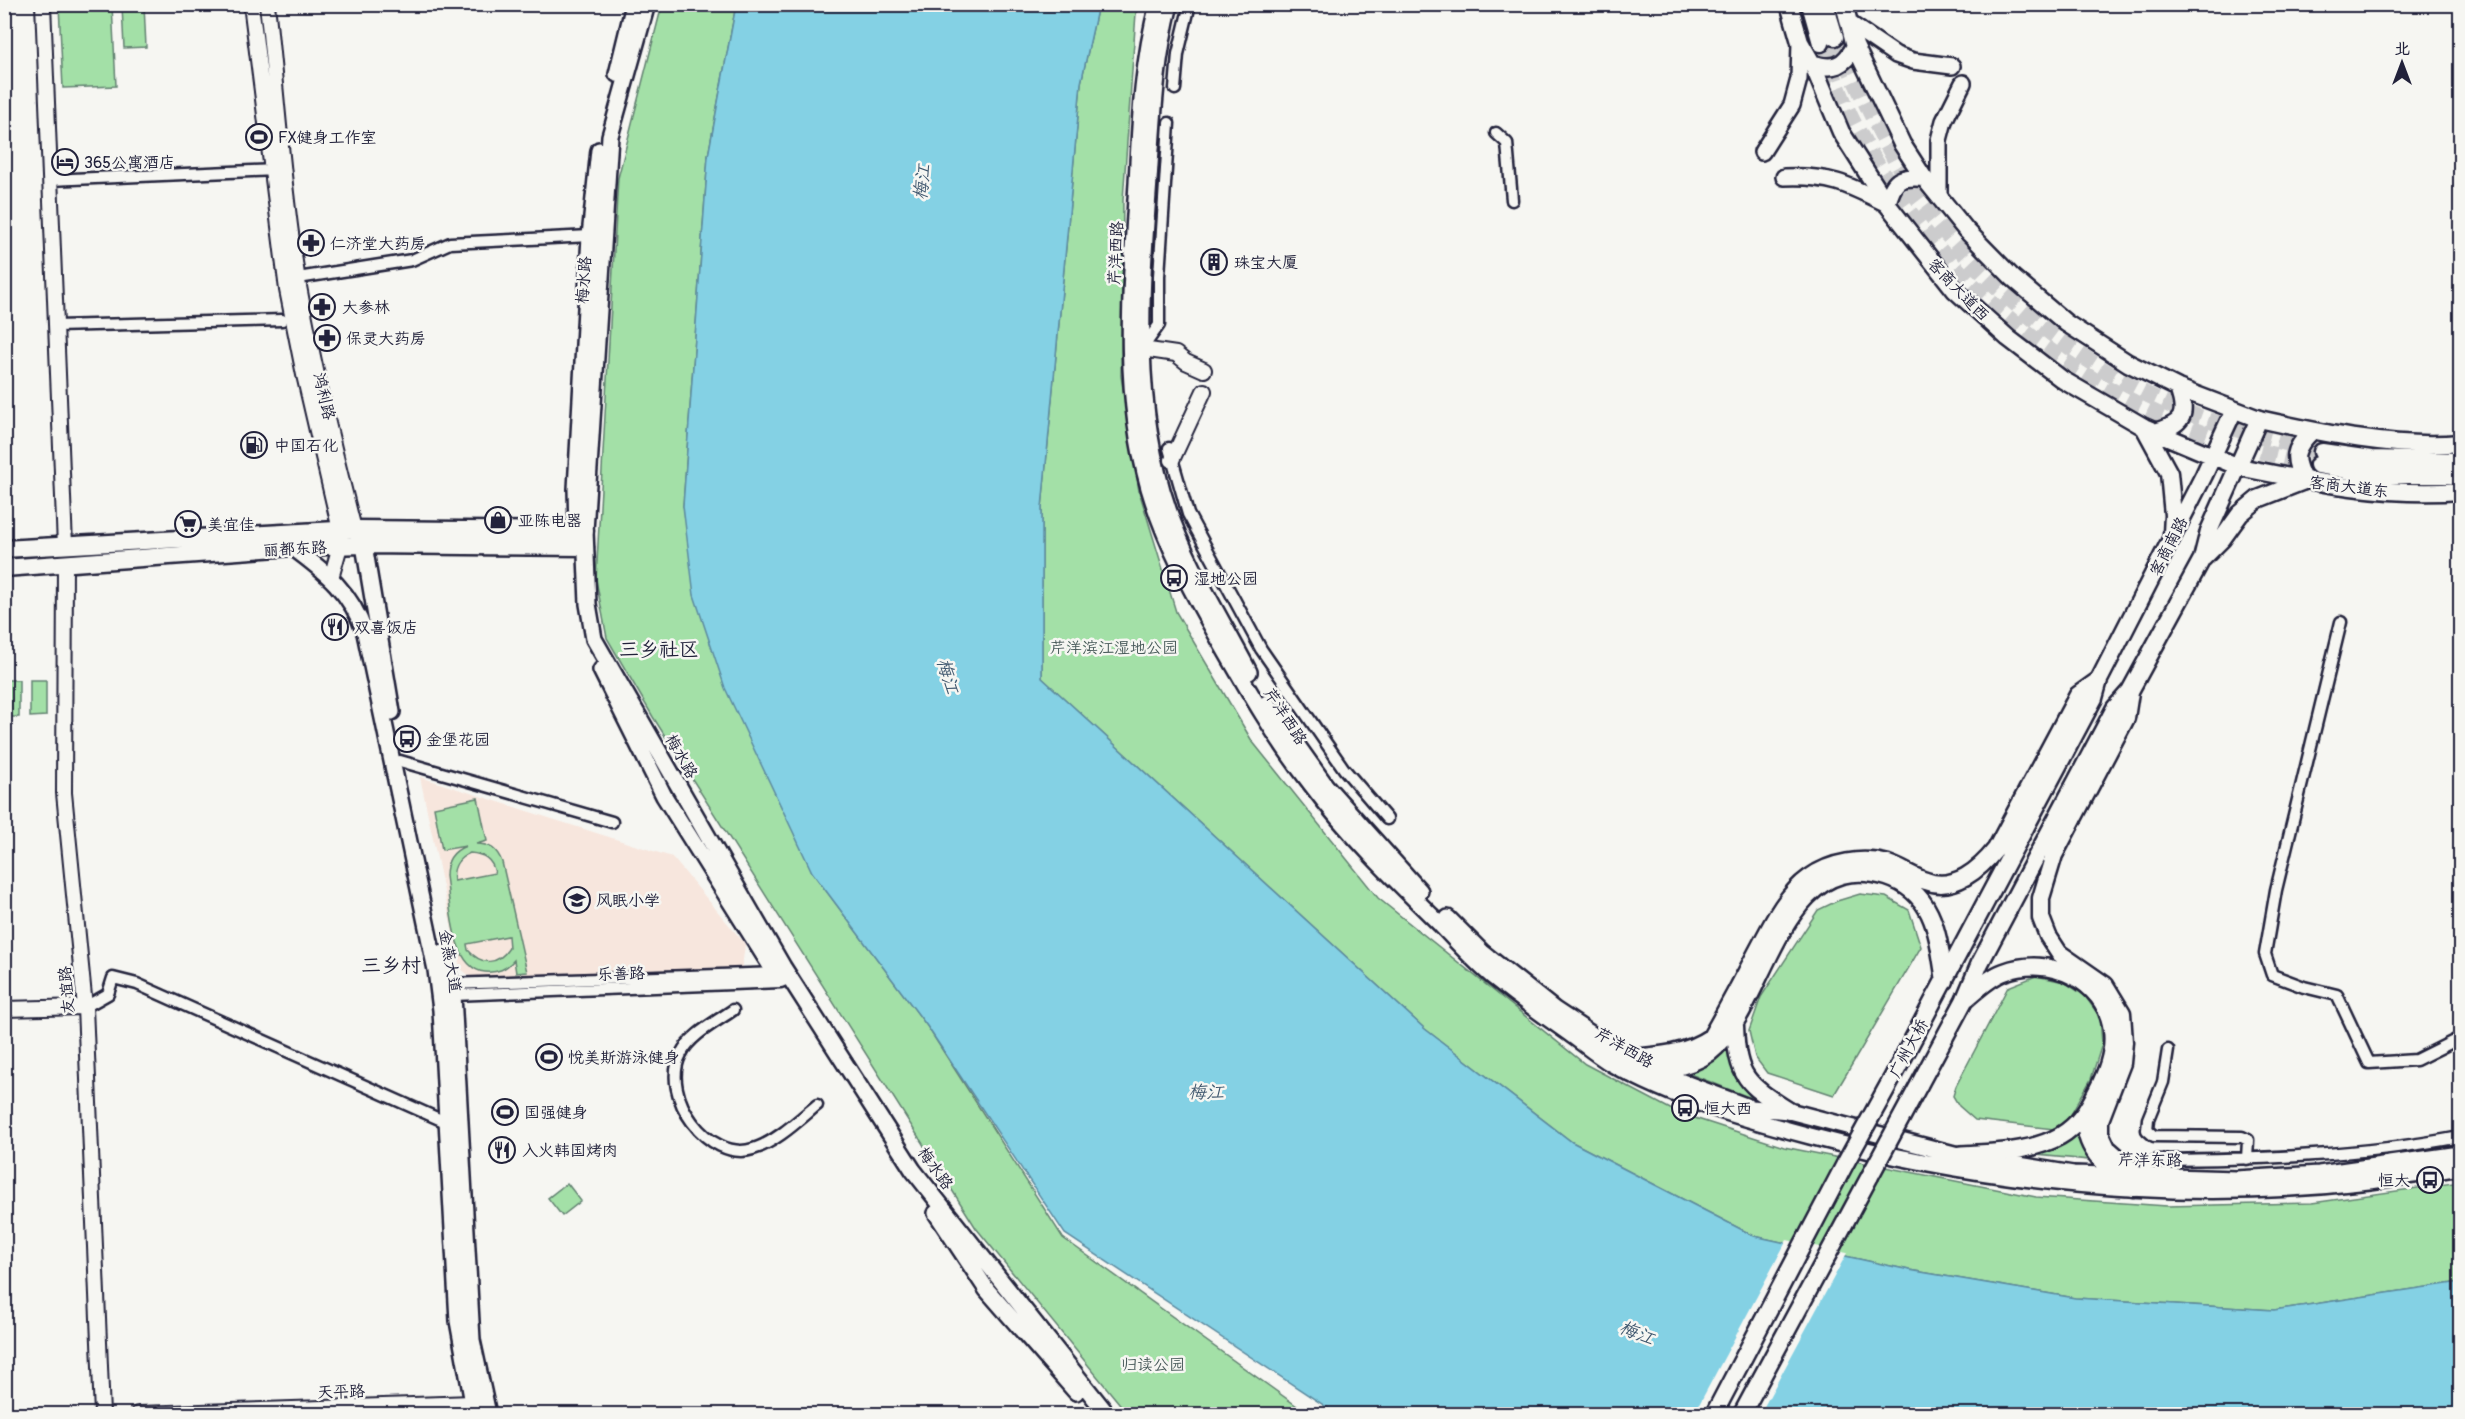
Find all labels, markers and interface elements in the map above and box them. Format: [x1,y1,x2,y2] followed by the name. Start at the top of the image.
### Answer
[2372,33,2432,93] north arrow
[2394,39,2410,59] text: 北
[244,122,274,152] sports icon: FX健身工作室
[278,128,377,148] place label: FX健身工作室
[50,147,80,177] hotel icon: 365公寓酒店
[84,153,175,173] place label: 365公寓酒店
[909,162,936,201] water label: 梅江
[1104,221,1128,286] street label: 芹洋西路
[296,228,326,258] pharmacy icon: 仁济堂大药房
[330,234,426,254] place label: 仁济堂大药房
[1199,247,1229,277] building icon: 珠宝大厦
[1234,253,1298,273] place label: 珠宝大厦
[1923,254,1993,325] street label: 客商大道西
[572,255,596,305] street label: 梅水路
[307,292,337,322] pharmacy icon: 大参林
[342,298,390,318] place label: 大参林
[312,323,342,353] pharmacy icon: 保灵大药房
[346,329,426,349] place label: 保灵大药房
[309,371,339,422] street label: 鸿利路
[239,430,269,460] fuel station icon: 中国石化
[274,436,338,456] place label: 中国石化
[2308,472,2390,502] street label: 客商大道东
[483,505,513,535] shop icon: 亚陈电器
[173,509,203,539] supermarket icon: 美宜佳
[518,511,582,531] place label: 亚陈电器
[2145,513,2192,580] street label: 客商南路
[207,515,255,535] place label: 美宜佳
[263,537,328,561] street label: 丽都东路
[1159,563,1189,593] bus stop icon: 湿地公园
[1194,569,1258,589] place label: 湿地公园
[320,612,350,642] restaurant icon: 双喜饭店
[354,618,418,638] place label: 双喜饭店
[619,637,699,662] district label: 三乡社区
[1050,638,1178,658] park label: 芹洋滨江湿地公园
[931,656,964,698] water label: 梅江
[1259,684,1311,749] street label: 芹洋西路
[392,724,422,754] bus stop icon: 金堡花园
[426,730,490,750] place label: 金堡花园
[660,731,702,782] street label: 梅水路
[562,885,592,915] school or university icon: 风眠小学
[596,891,660,911] place label: 风眠小学
[435,928,465,994] street label: 金燕大道
[361,953,421,978] district label: 三乡村
[597,963,645,985] street label: 乐善路
[55,965,79,1015] street label: 友谊路
[1885,1016,1933,1081] street label: 广州大桥
[1592,1023,1657,1073] street label: 芹洋西路
[534,1042,564,1072] sports icon: 悦美斯游泳健身
[568,1048,680,1068] place label: 悦美斯游泳健身
[1188,1081,1225,1104] water label: 梅江
[1670,1093,1700,1123] bus stop icon: 恒大西
[490,1097,520,1127] sports icon: 国强健身
[1704,1099,1752,1119] place label: 恒大西
[524,1103,588,1123] place label: 国强健身
[487,1135,517,1165] restaurant icon: 入火韩国烤肉
[522,1141,618,1161] place label: 入火韩国烤肉
[913,1143,957,1194] street label: 梅水路
[2118,1149,2182,1171] street label: 芹洋东路
[2415,1165,2445,1195] bus stop icon: 恒大
[2378,1171,2410,1191] place label: 恒大
[1616,1316,1659,1351] water label: 梅江
[1121,1355,1185,1375] park label: 归读公园
[317,1381,365,1403] street label: 天平路

